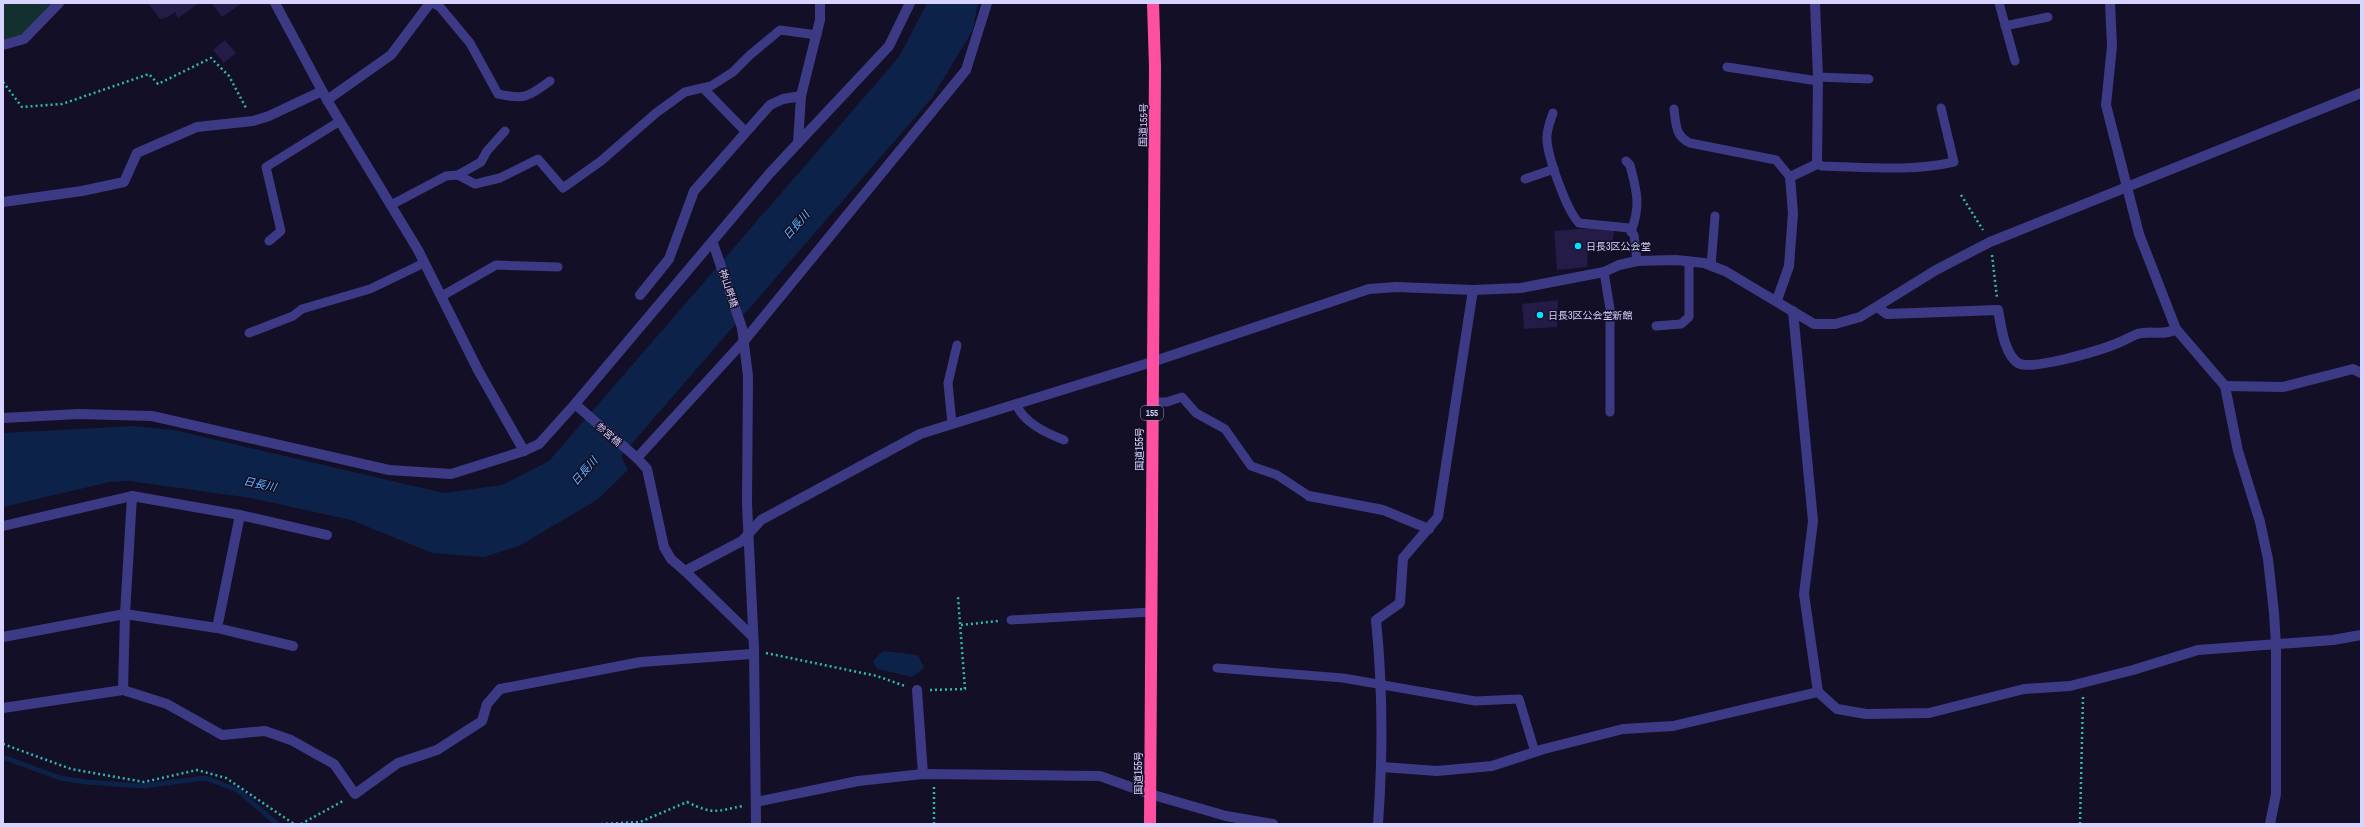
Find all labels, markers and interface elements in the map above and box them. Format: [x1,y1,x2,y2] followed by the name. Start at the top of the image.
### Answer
[1137,103,1150,147] street label: 国道155号
[780,207,813,242] water label: 日長川
[1586,240,1651,253] place label: 日長3区公会堂
[1573,241,1583,251] marker: 日長3区公会堂
[716,267,741,309] street label: 神山畔橋
[1548,309,1633,322] place label: 日長3区公会堂新館
[1535,310,1545,320] marker: 日長3区公会堂新館
[1141,406,1163,420] road number: 155
[593,420,624,449] street label: 参宮橋
[1133,427,1146,471] street label: 国道155号
[568,453,601,488] water label: 日長川
[242,474,279,494] water label: 日長川
[1132,751,1145,795] street label: 国道155号

